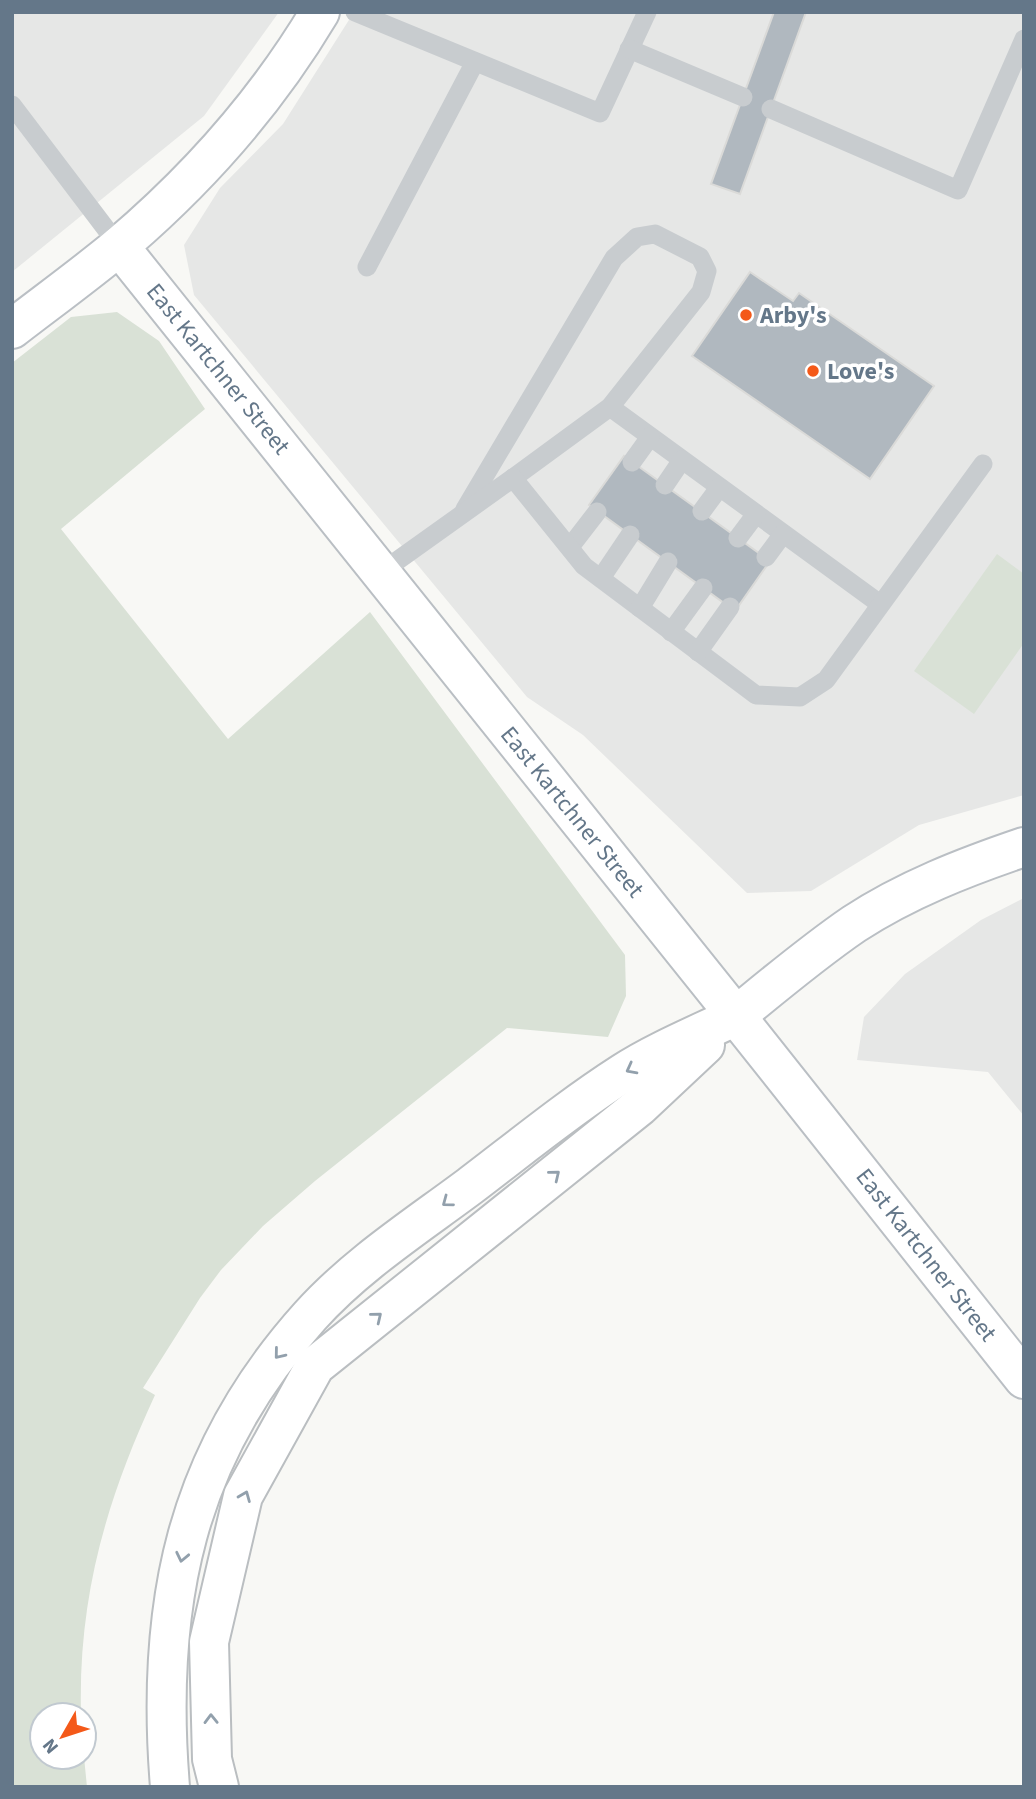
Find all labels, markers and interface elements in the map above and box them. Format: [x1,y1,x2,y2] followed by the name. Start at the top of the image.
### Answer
[138,276,298,462] street label: East Kartchner Street
[759,298,827,333] place label: Arby's
[738,307,754,323] marker: Arby's
[827,354,894,389] place label: Love's
[805,363,821,379] marker: Love's
[492,719,652,905] street label: East Kartchner Street
[626,1060,638,1074] one-way arrow
[847,1161,1005,1349] street label: East Kartchner Street
[547,1170,559,1183] one-way arrow
[443,1194,455,1207] one-way arrow
[369,1312,382,1325] one-way arrow
[275,1347,288,1359] one-way arrow
[236,1491,250,1503] one-way arrow
[175,1551,190,1563] one-way arrow
[28,1701,98,1771] north arrow
[203,1714,219,1724] one-way arrow
[36,1732,65,1759] text: N

